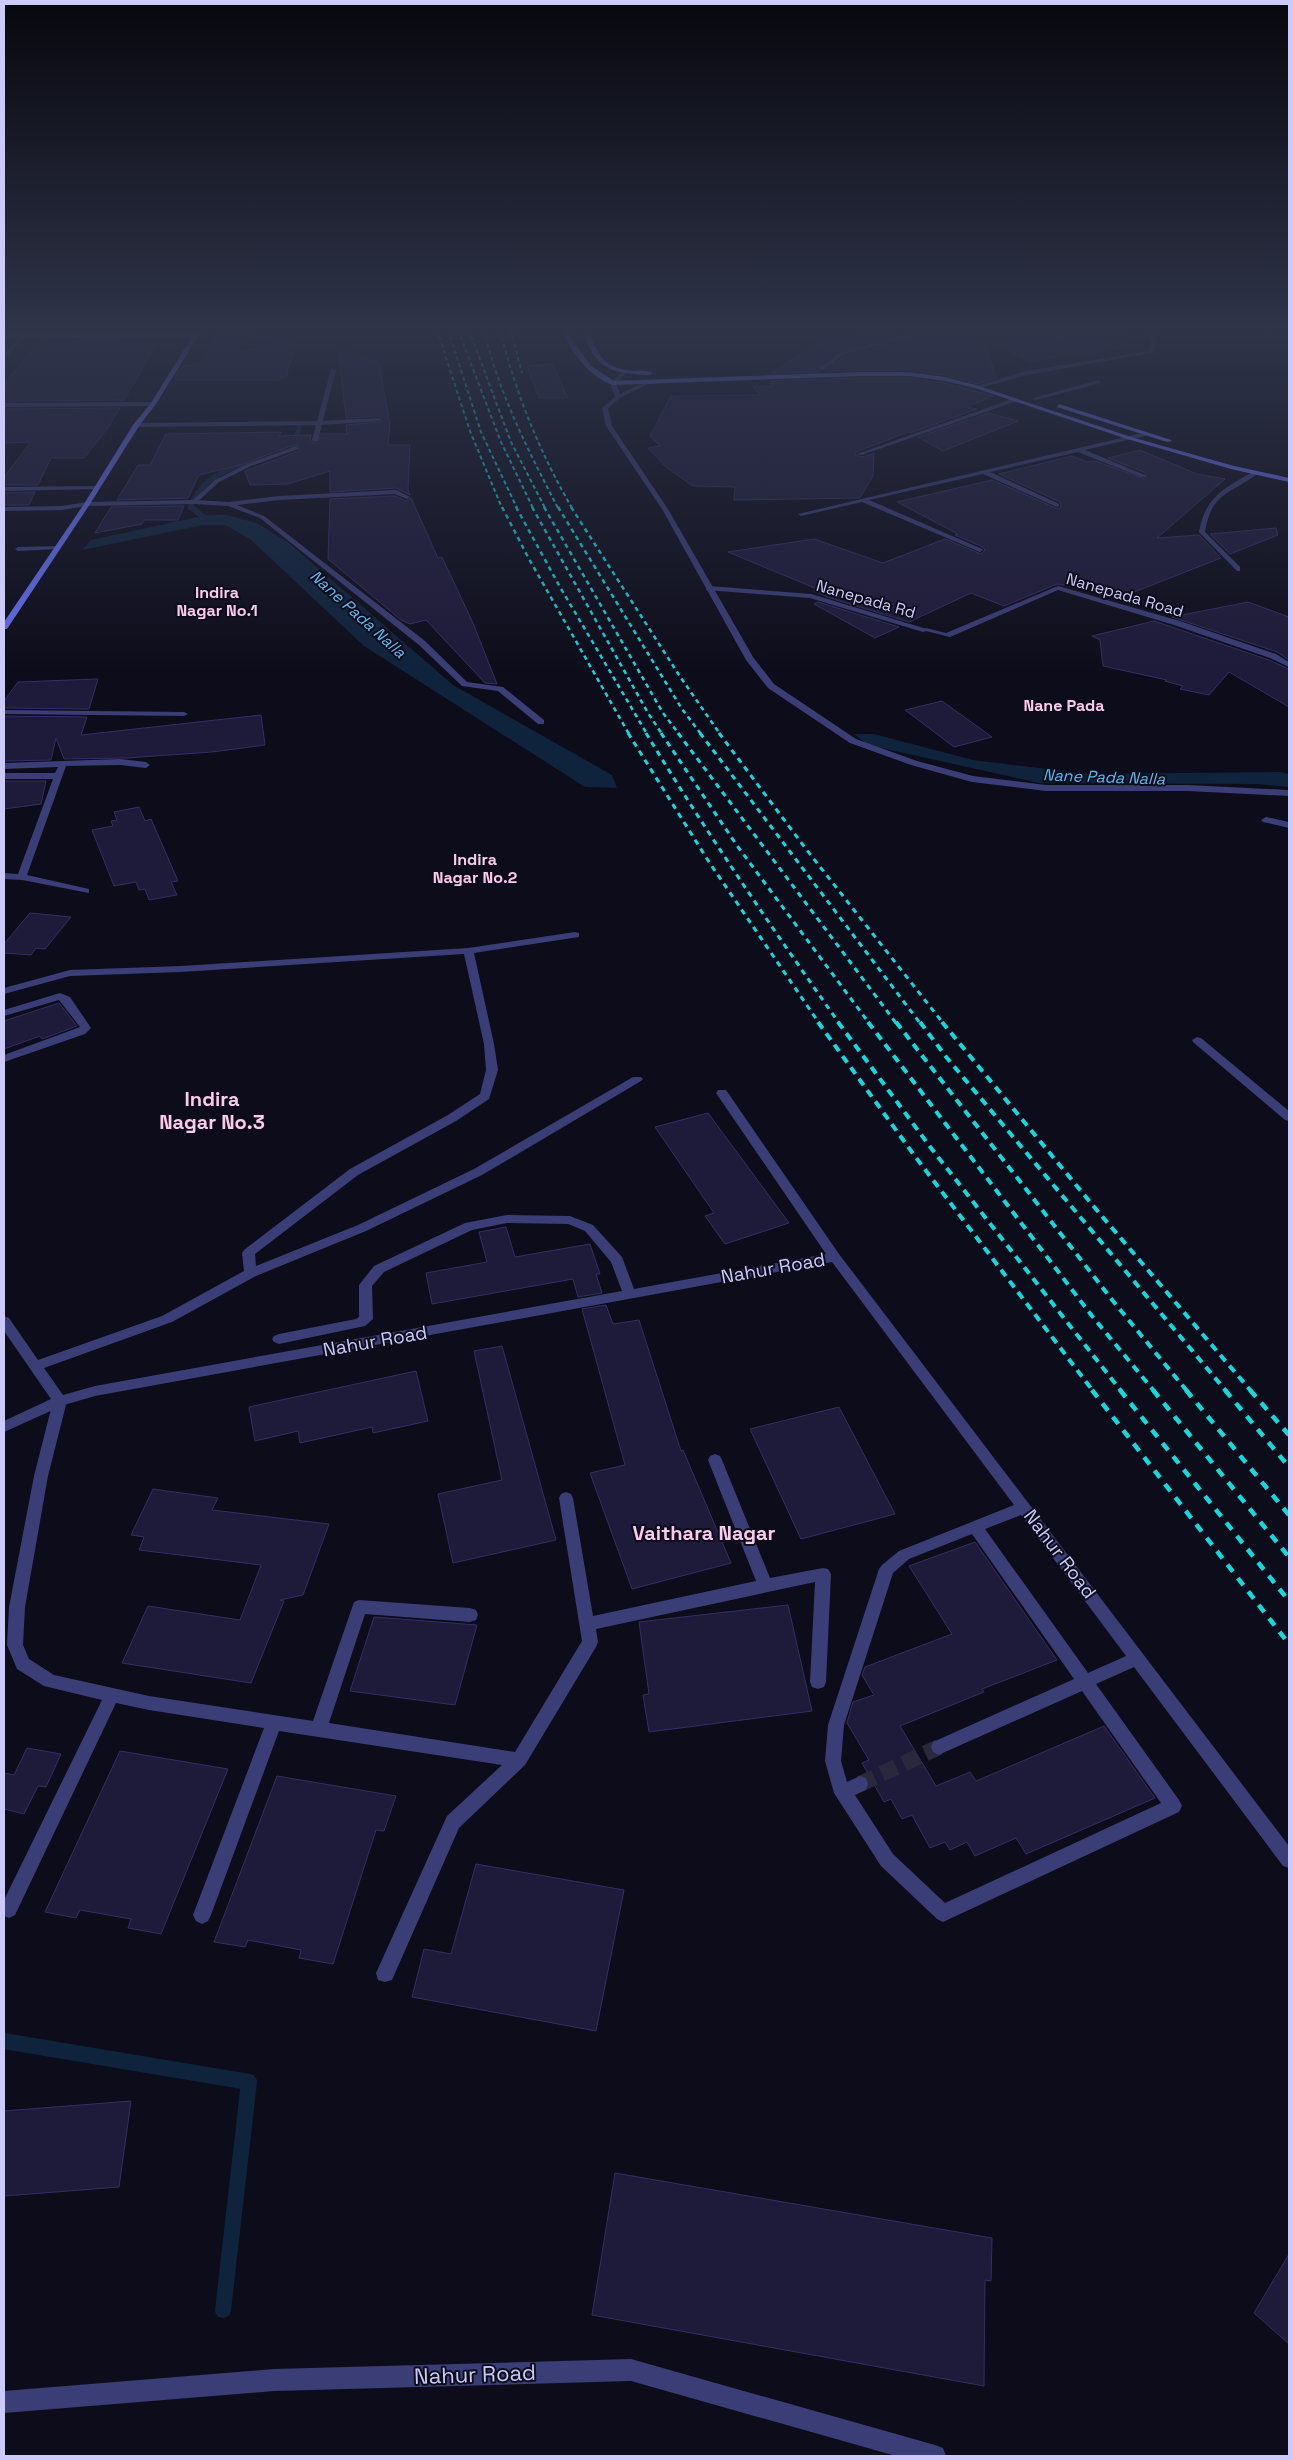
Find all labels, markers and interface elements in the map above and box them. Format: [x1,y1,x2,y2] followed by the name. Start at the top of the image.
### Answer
[306,565,411,663] water label: Nane Pada Nalla
[1064,568,1186,622] street label: Nanepada Road
[814,575,918,623] street label: Nanepada Rd
[176,582,258,621] district label: Indira Nagar No.1
[1023,695,1105,716] district label: Nane Pada
[1043,764,1166,790] water label: Nane Pada Nalla
[433,849,517,888] district label: Indira Nagar No.2
[159,1086,265,1135] district label: Indira Nagar No.3
[719,1247,827,1289] street label: Nahur Road
[321,1320,429,1362] street label: Nahur Road
[1018,1504,1102,1604] street label: Nahur Road
[633,1520,776,1546] district label: Vaithara Nagar
[414,2358,536,2390] street label: Nahur Road

